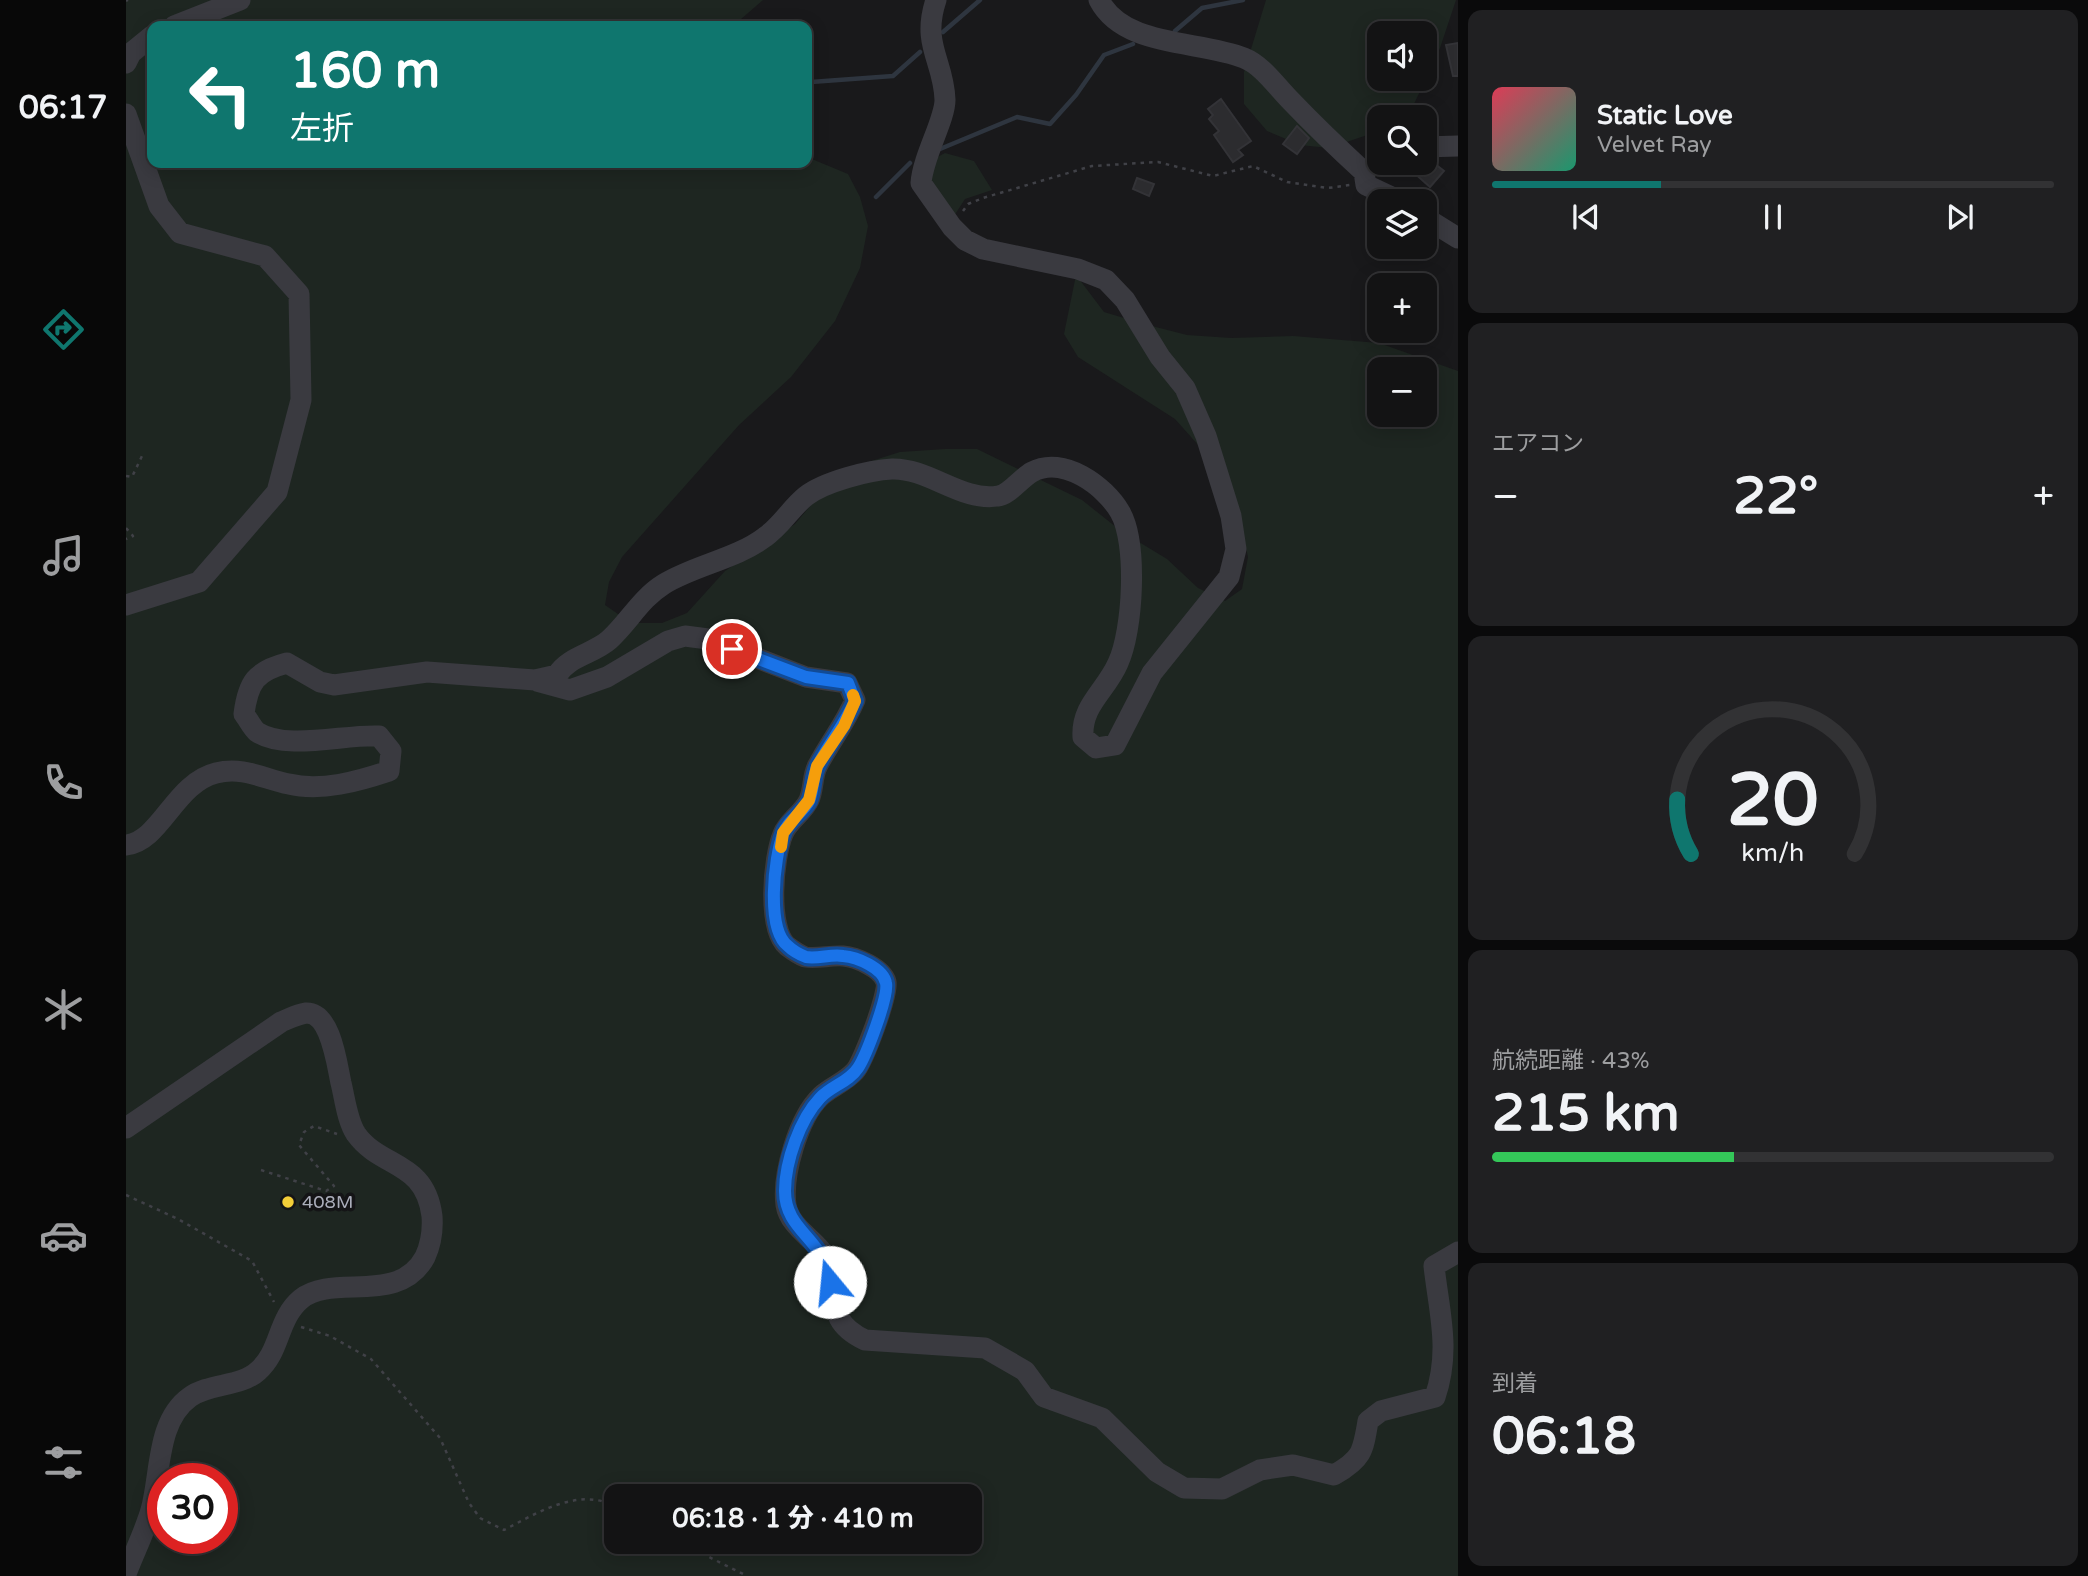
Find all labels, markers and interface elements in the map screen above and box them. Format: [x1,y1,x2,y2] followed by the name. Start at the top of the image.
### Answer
[1367,21,1437,427] map controls
[1367,21,1437,91] button: sound
[290,42,440,101] text: 160 m
[175,49,266,140] icon: left
[19,89,107,127] text: 06:17
[1597,100,1733,131] text: Static Love
[1367,105,1437,175] button: search
[290,110,354,148] text: 左折
[1597,131,1712,159] text: Velvet Ray
[1367,189,1437,259] button: layers
[1567,198,1605,236] icon: previous
[1754,198,1792,236] icon: pause
[1941,198,1979,236] icon: next
[1367,273,1437,343] button: +
[39,305,88,354] icon: directions
[1367,357,1437,427] button: −
[1492,430,1584,458] text: エアコン
[1733,465,1818,528] text: 22°
[1492,474,1519,520] text: −
[2033,474,2054,520] text: +
[39,531,88,580] icon: music
[702,619,762,679] pin
[713,630,751,668] icon: arrive
[1727,757,1819,845] text: 20
[39,758,88,807] icon: phone
[1742,838,1804,868] text: km/h
[39,985,88,1034] icon: climate
[1492,1047,1650,1075] text: 航続距離 · 43%
[1492,1082,1680,1145] text: 215 km
[302,1191,353,1213] place label: 408M
[280,1194,296,1210] marker: 408M
[39,1211,88,1260] icon: car
[793,1245,867,1319] position arrow
[1492,1370,1538,1398] text: 到着
[1492,1405,1636,1468] text: 06:18
[39,1438,88,1487] icon: filters
[147,1463,238,1554] speed limit sign: 30
[672,1503,914,1534] text: 06:18 · 1 分 · 410 m

